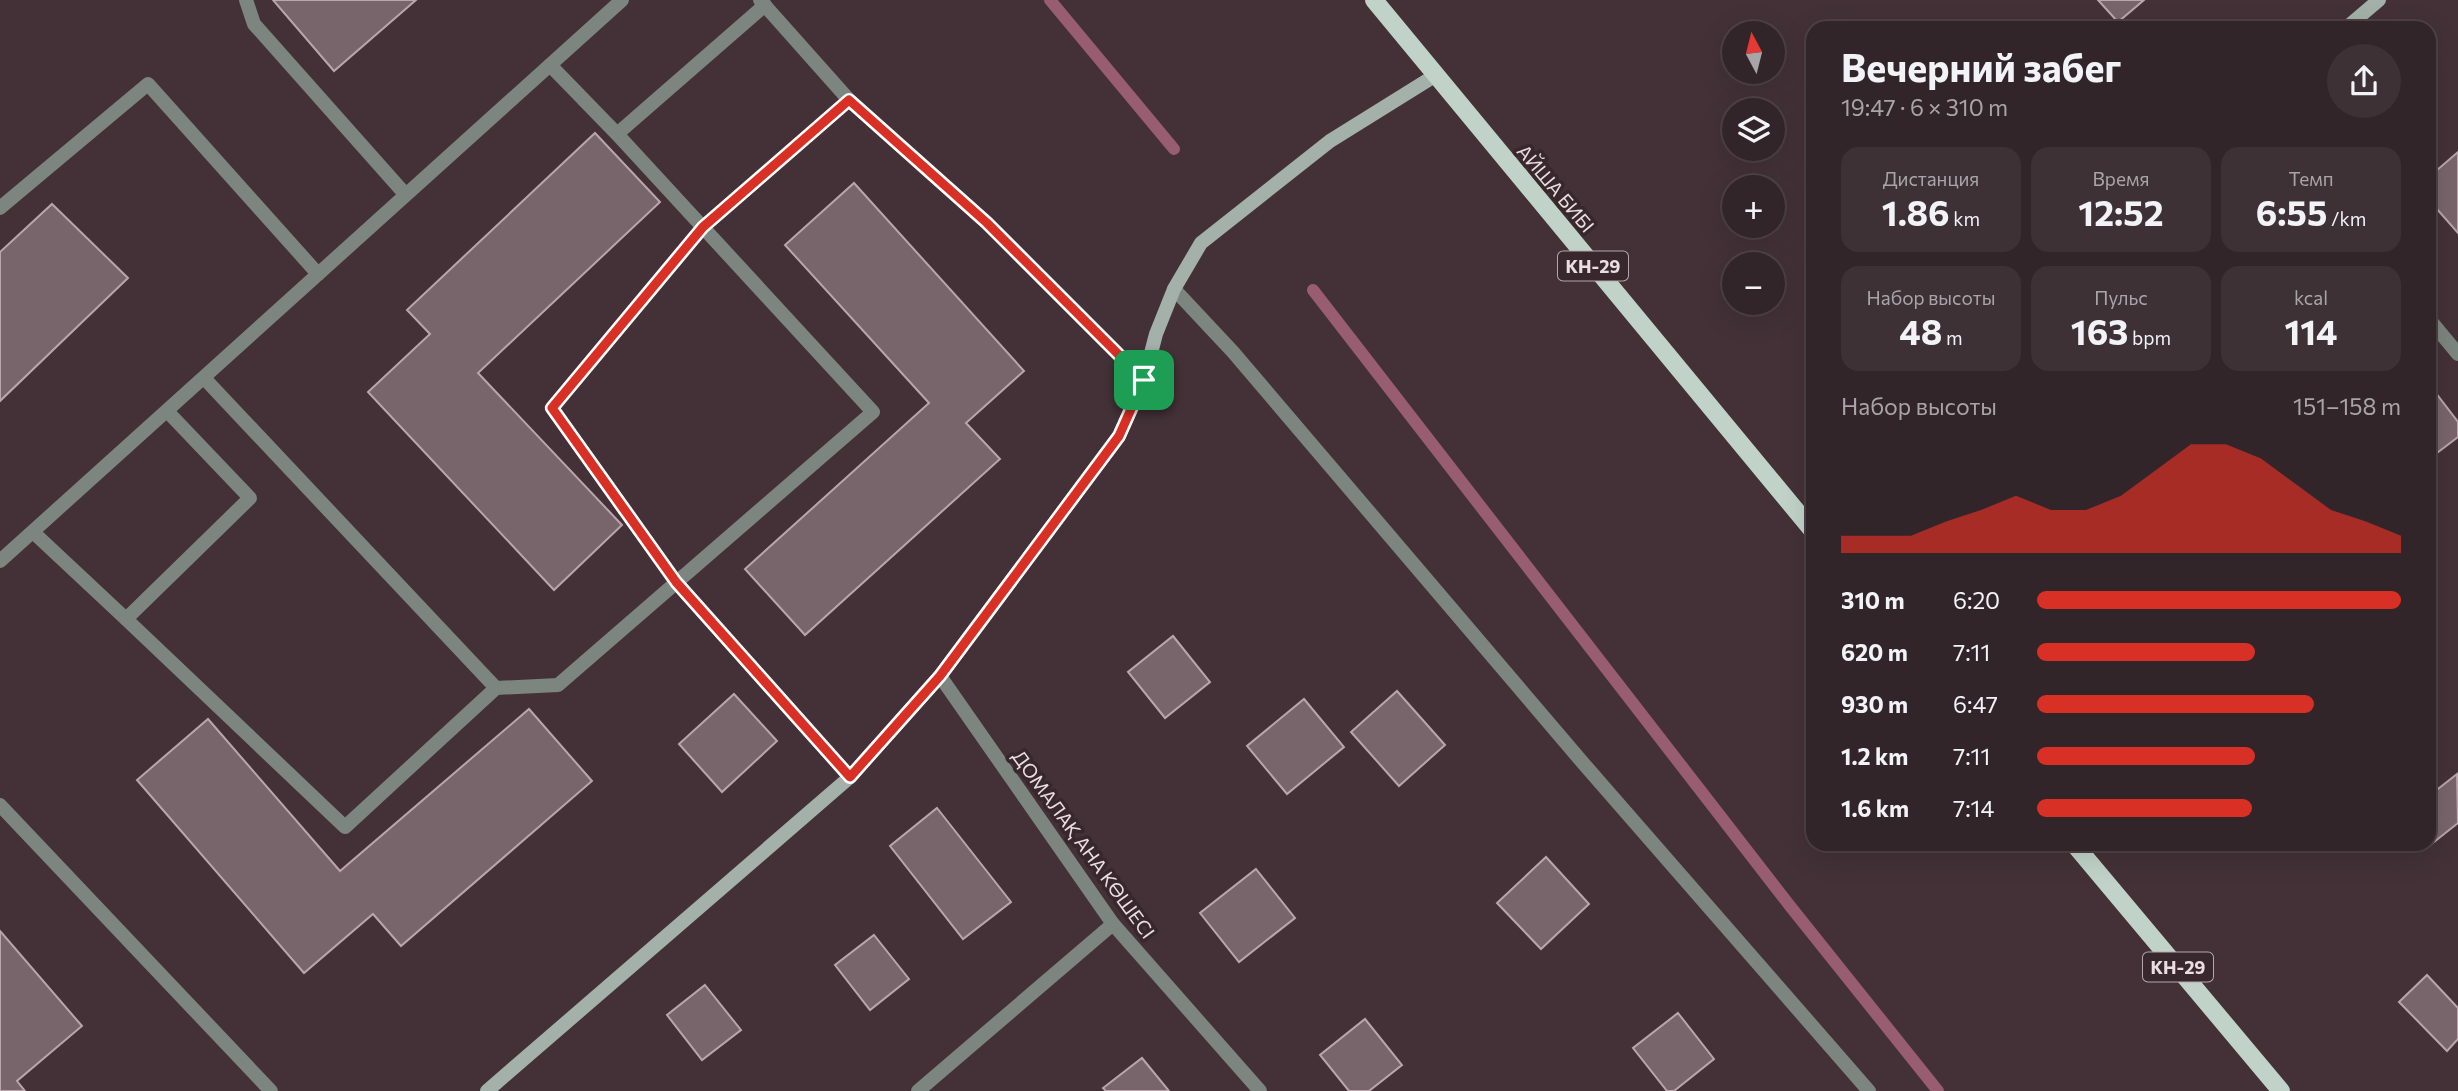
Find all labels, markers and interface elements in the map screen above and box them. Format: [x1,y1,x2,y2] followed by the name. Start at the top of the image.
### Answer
[1722,21,1785,84] north arrow
[1722,21,1785,315] map controls
[1841,43,2121,90] text: Вечерний забег
[2327,44,2401,118] button: share
[1841,93,2008,121] text: 19:47 · 6 × 310 m
[1722,98,1785,161] button: layers
[1513,139,1599,237] street label: АЙША БИБІ
[1883,167,1979,190] text: Дистанция
[2093,167,2149,190] text: Время
[2288,167,2334,190] text: Темп
[1722,175,1785,238] button: +
[1882,190,1950,233] text: 1.86
[2078,190,2164,233] text: 12:52
[2256,190,2327,233] text: 6:55
[1950,207,1980,230] text: km
[2327,207,2366,230] text: /km
[1558,252,1628,280] road number: КН-29
[1722,252,1785,315] button: −
[1867,286,1995,309] text: Набор высоты
[2094,286,2148,309] text: Пульс
[2294,286,2328,309] text: kcal
[1899,309,1942,352] text: 48
[2071,309,2128,352] text: 163
[2284,309,2338,352] text: 114
[1942,326,1963,349] text: m
[2128,326,2171,349] text: bpm
[1114,350,1174,410] pin
[1125,361,1163,399] icon: arrive
[1841,392,1997,420] text: Набор высоты
[2293,392,2401,420] text: 151–158 m
[1841,586,1905,614] text: 310 m
[1953,586,2000,614] text: 6:20
[1841,638,1908,666] text: 620 m
[1953,638,1990,666] text: 7:11
[1841,690,1908,718] text: 930 m
[1953,690,1998,718] text: 6:47
[1841,742,1908,770] text: 1.2 km
[1953,742,1990,770] text: 7:11
[1008,745,1160,943] street label: ДОМАЛАҚ АНА КӨШЕСІ
[1841,794,1909,822] text: 1.6 km
[1953,794,1994,822] text: 7:14
[2143,952,2213,982] road number: КН-29

